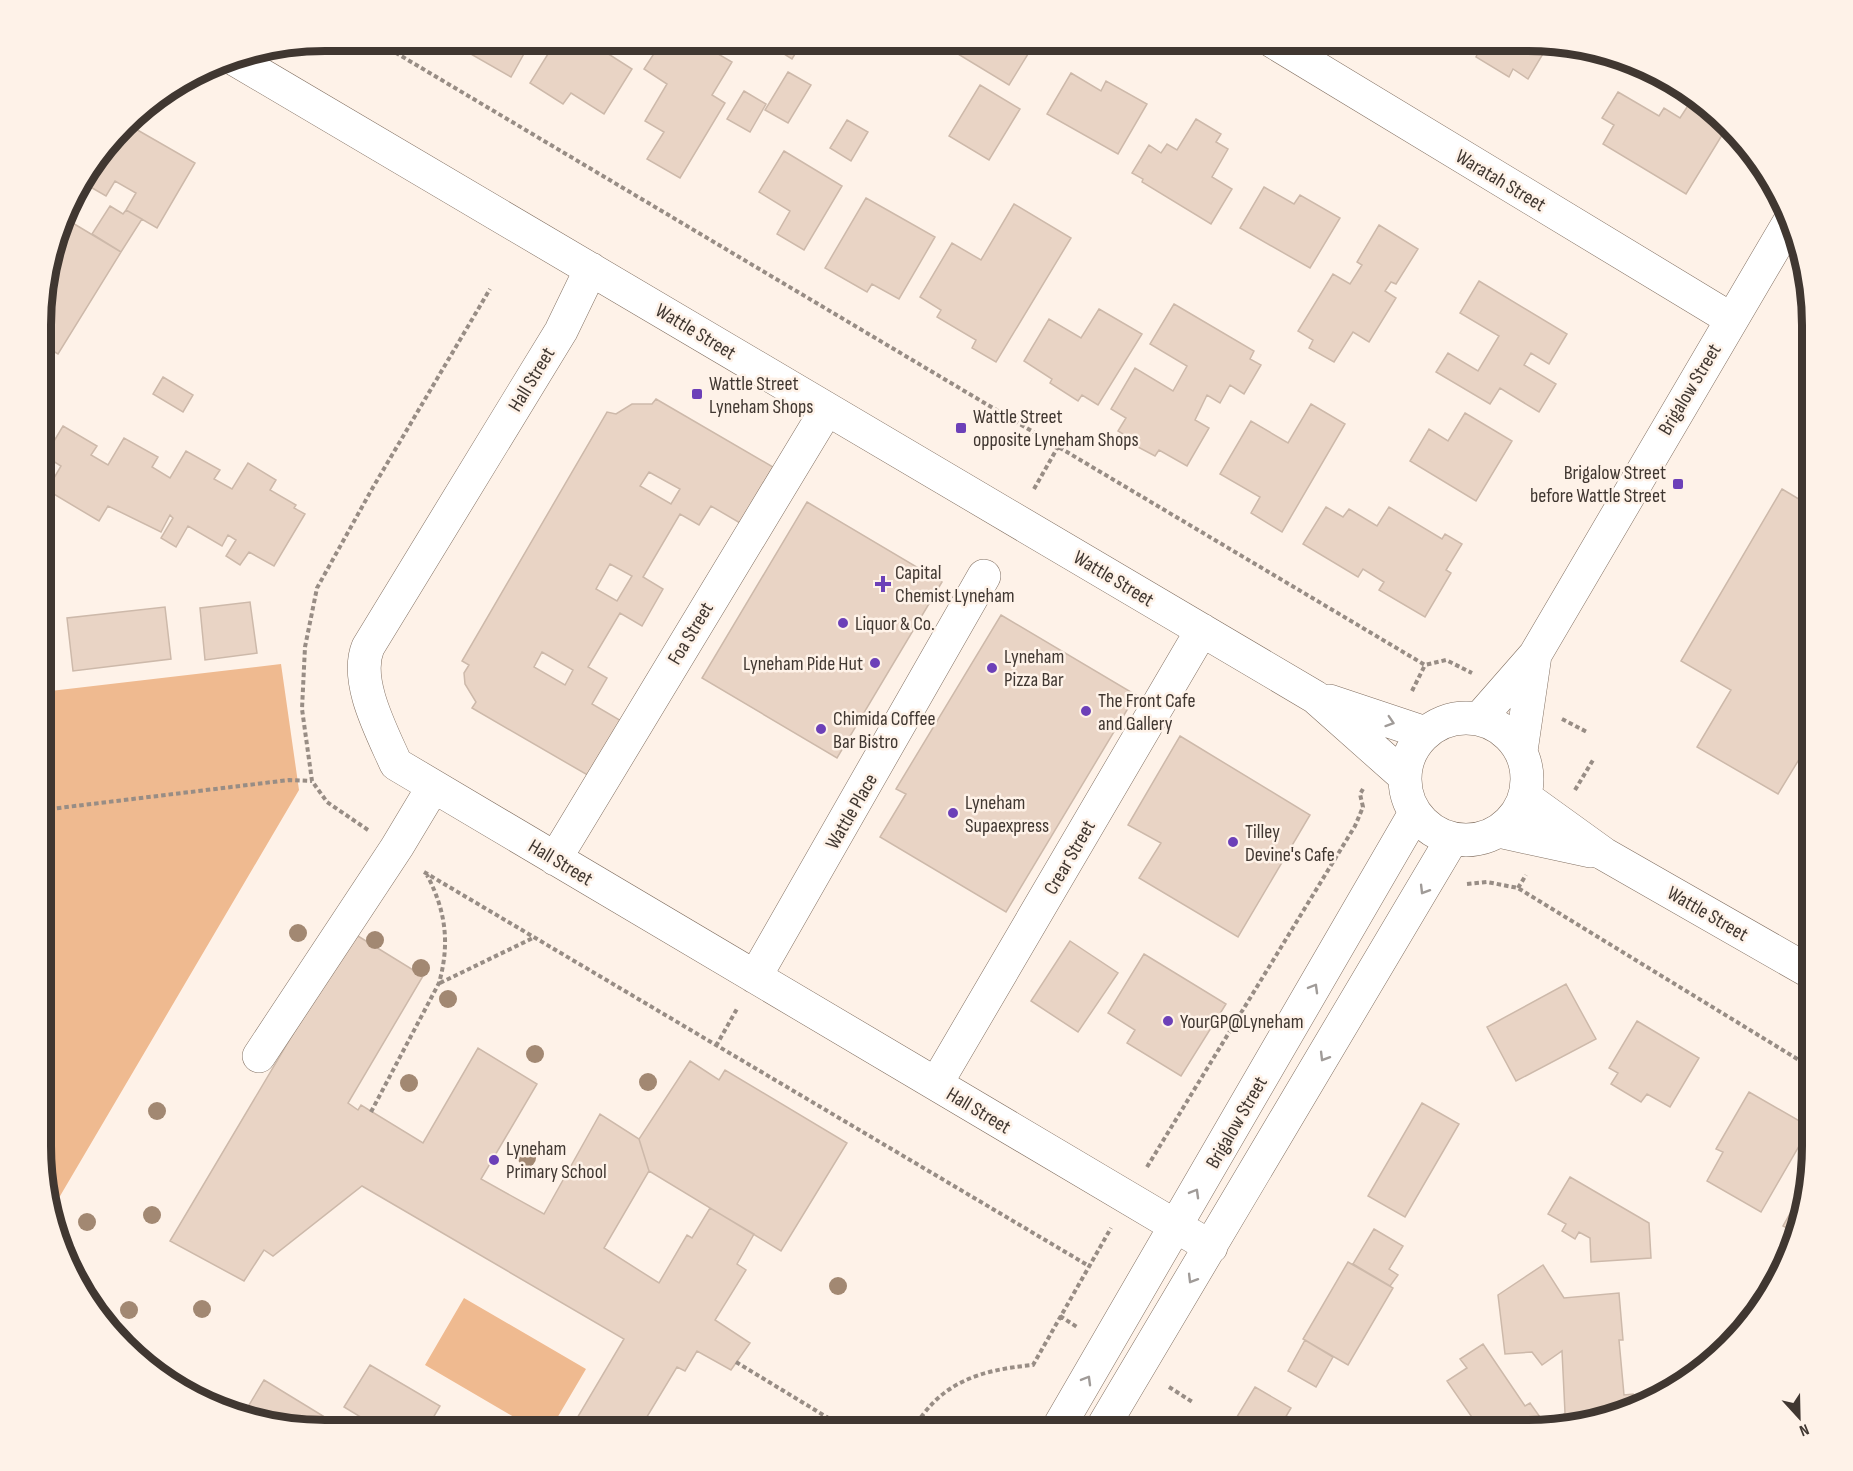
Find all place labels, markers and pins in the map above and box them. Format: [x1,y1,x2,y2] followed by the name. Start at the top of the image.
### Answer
[709,372,813,419] place label: Wattle Street Lyneham Shops
[690,387,704,401] marker: Wattle Street Lyneham Shops
[973,405,1139,452] place label: Wattle Street opposite Lyneham Shops
[954,421,968,435] marker: Wattle Street opposite Lyneham Shops
[1530,461,1666,508] place label: Brigalow Street before Wattle Street
[1671,477,1685,491] marker: Brigalow Street before Wattle Street
[895,561,1015,608] place label: Capital Chemist Lyneham
[876,577,890,591] marker: Capital Chemist Lyneham
[855,612,935,636] place label: Liquor & Co.
[836,616,850,630] marker: Liquor & Co.
[1004,645,1064,692] place label: Lyneham Pizza Bar
[743,652,863,676] place label: Lyneham Pide Hut
[868,656,882,670] marker: Lyneham Pide Hut
[985,661,999,675] marker: Lyneham Pizza Bar
[1098,689,1195,736] place label: The Front Cafe and Gallery
[1079,704,1093,718] marker: The Front Cafe and Gallery
[833,707,936,754] place label: Chimida Coffee Bar Bistro
[814,722,828,736] marker: Chimida Coffee Bar Bistro
[965,791,1049,838] place label: Lyneham Supaexpress
[946,806,960,820] marker: Lyneham Supaexpress
[1245,820,1335,867] place label: Tilley Devine's Cafe
[1226,835,1240,849] marker: Tilley Devine's Cafe
[1180,1010,1303,1034] place label: YourGP@Lyneham
[1161,1014,1175,1028] marker: YourGP@Lyneham
[506,1137,607,1184] place label: Lyneham Primary School
[487,1153,501,1167] marker: Lyneham Primary School

